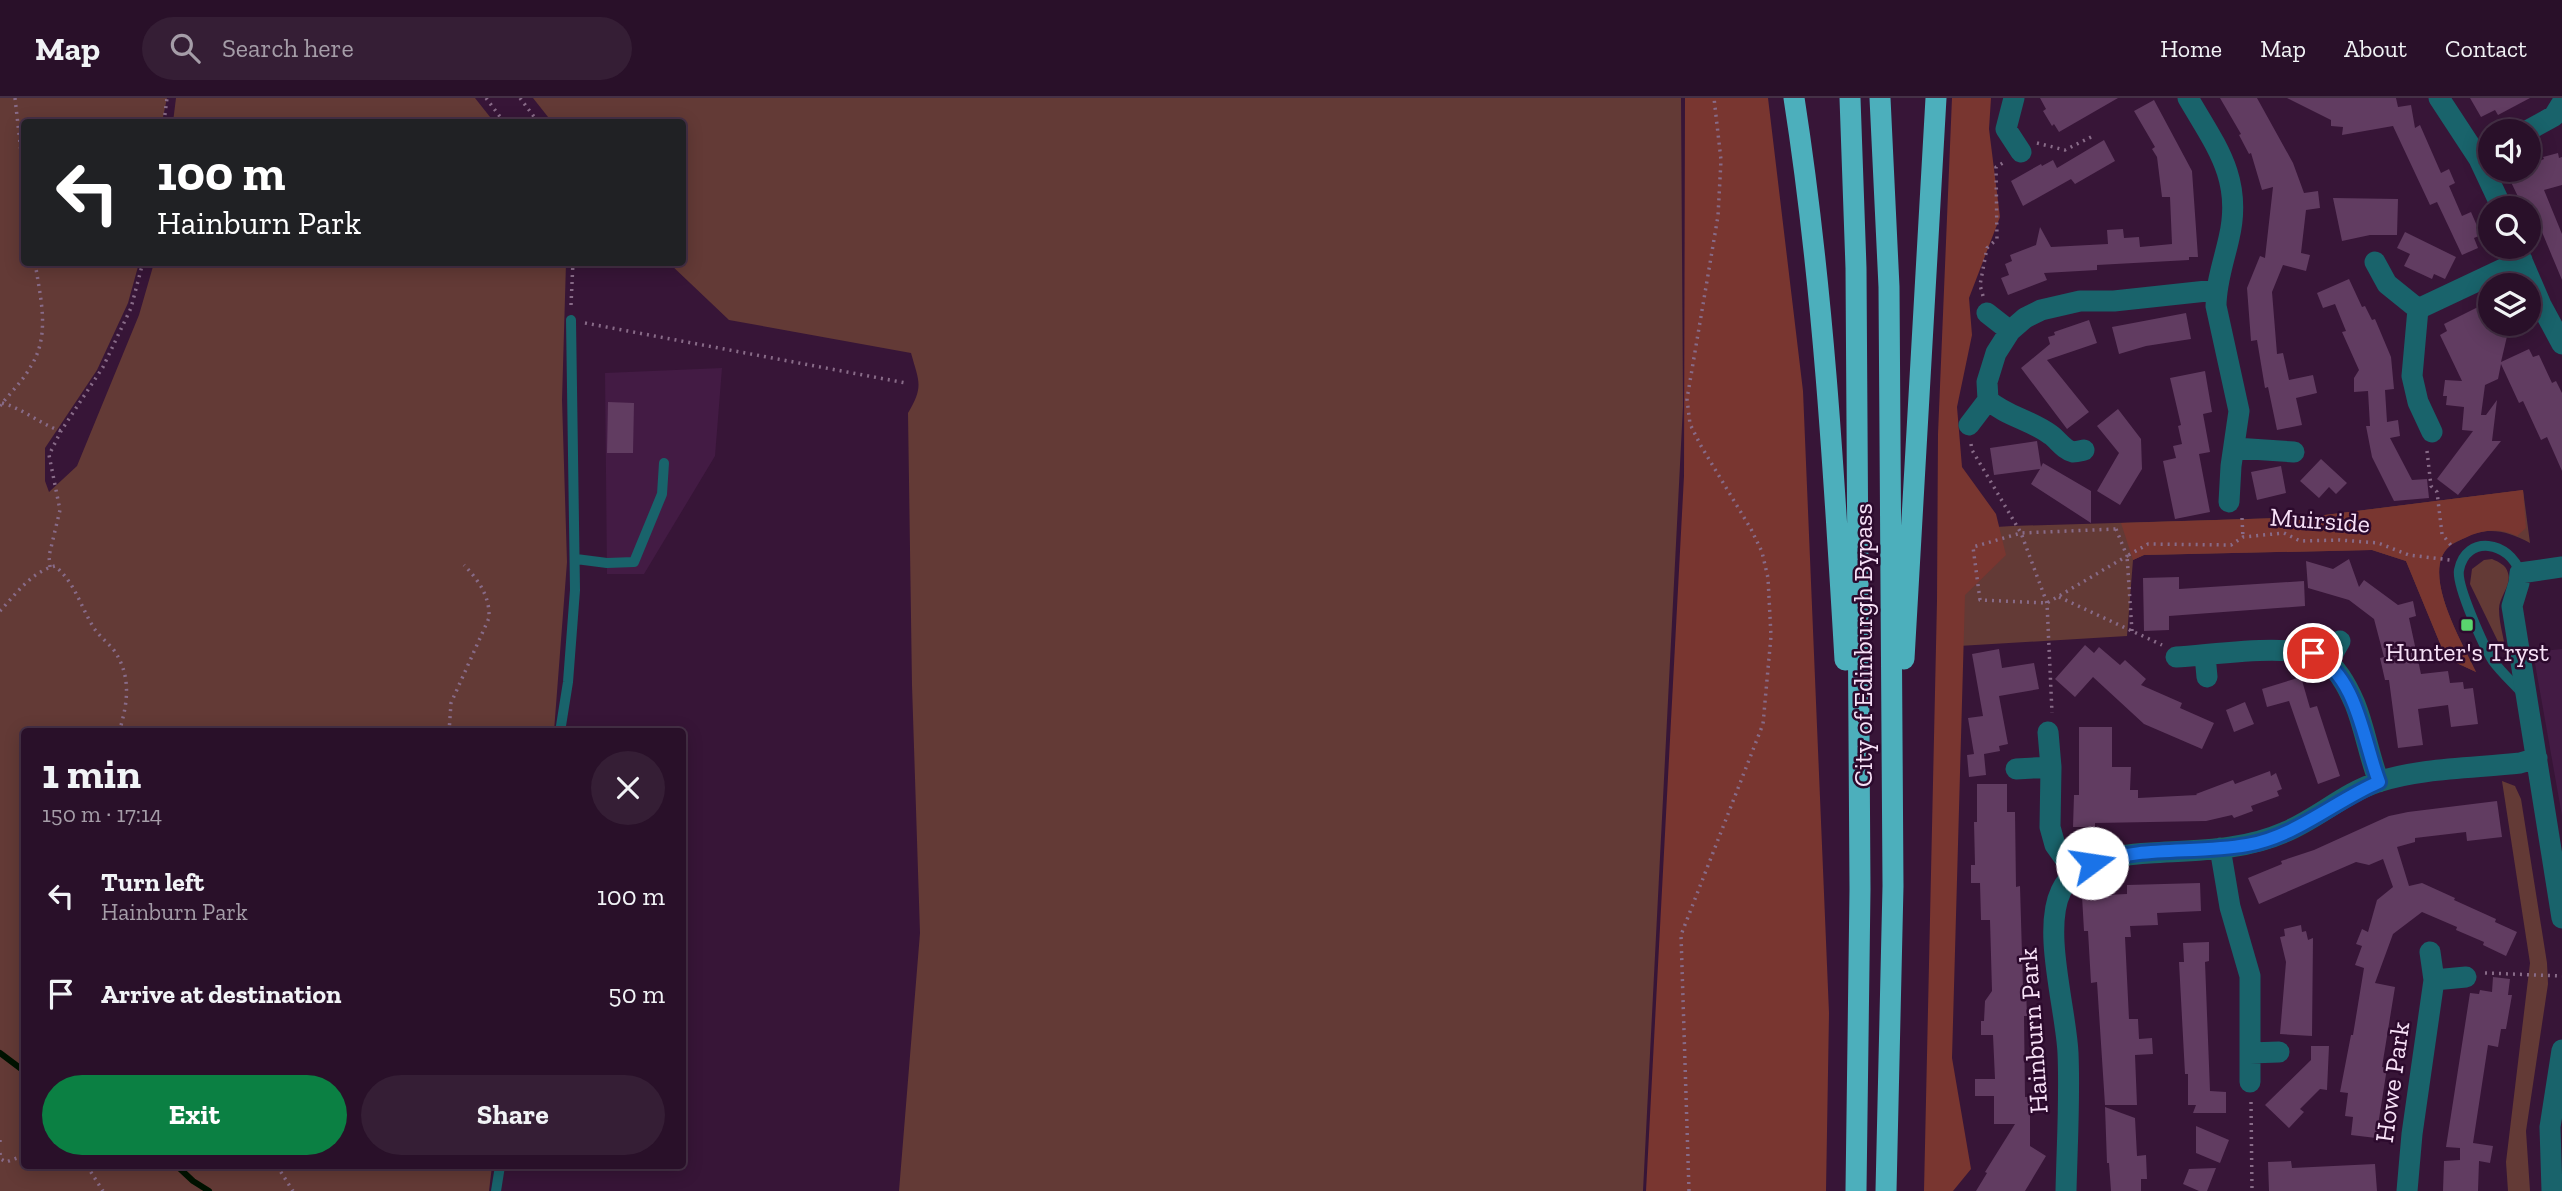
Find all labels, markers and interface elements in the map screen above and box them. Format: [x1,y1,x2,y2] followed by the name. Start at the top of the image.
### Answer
[142,17,632,80] search box
[35,29,100,68] text: Map
[166,29,204,67] icon: search
[222,32,354,64] text: Search here
[2160,34,2222,63] text: Home
[2260,34,2306,63] text: Map
[2344,34,2407,63] text: About
[2445,34,2527,63] text: Contact
[2478,119,2541,336] map controls
[2478,119,2541,182] button: sound
[157,144,285,203] text: 100 m
[42,147,133,238] icon: left
[2478,196,2541,259] button: search
[157,204,361,242] text: Hainburn Park
[2478,273,2541,336] button: layers
[2269,501,2371,539] street label: Muirside
[1847,503,1879,787] street label: City of Edinburgh Bypass
[2459,617,2475,633] marker: Hunter's Tryst
[2283,623,2343,683] pin
[2294,634,2332,672] icon: arrive
[2385,636,2549,668] place label: Hunter's Tryst
[42,748,141,799] text: 1 min
[591,751,665,825] button: close
[42,800,162,828] text: 150 m · 17:14
[2055,826,2129,900] position arrow
[101,866,204,898] text: Turn left
[42,877,80,915] icon: left
[597,880,665,912] text: 100 m
[101,898,248,926] text: Hainburn Park
[2011,947,2055,1115] street label: Hainburn Park
[42,975,80,1013] icon: arrive
[101,978,341,1010] text: Arrive at destination
[608,978,665,1010] text: 50 m
[2368,1019,2416,1144] street label: Howe Park
[42,1075,347,1155] button: Exit
[361,1075,665,1155] button: Share

